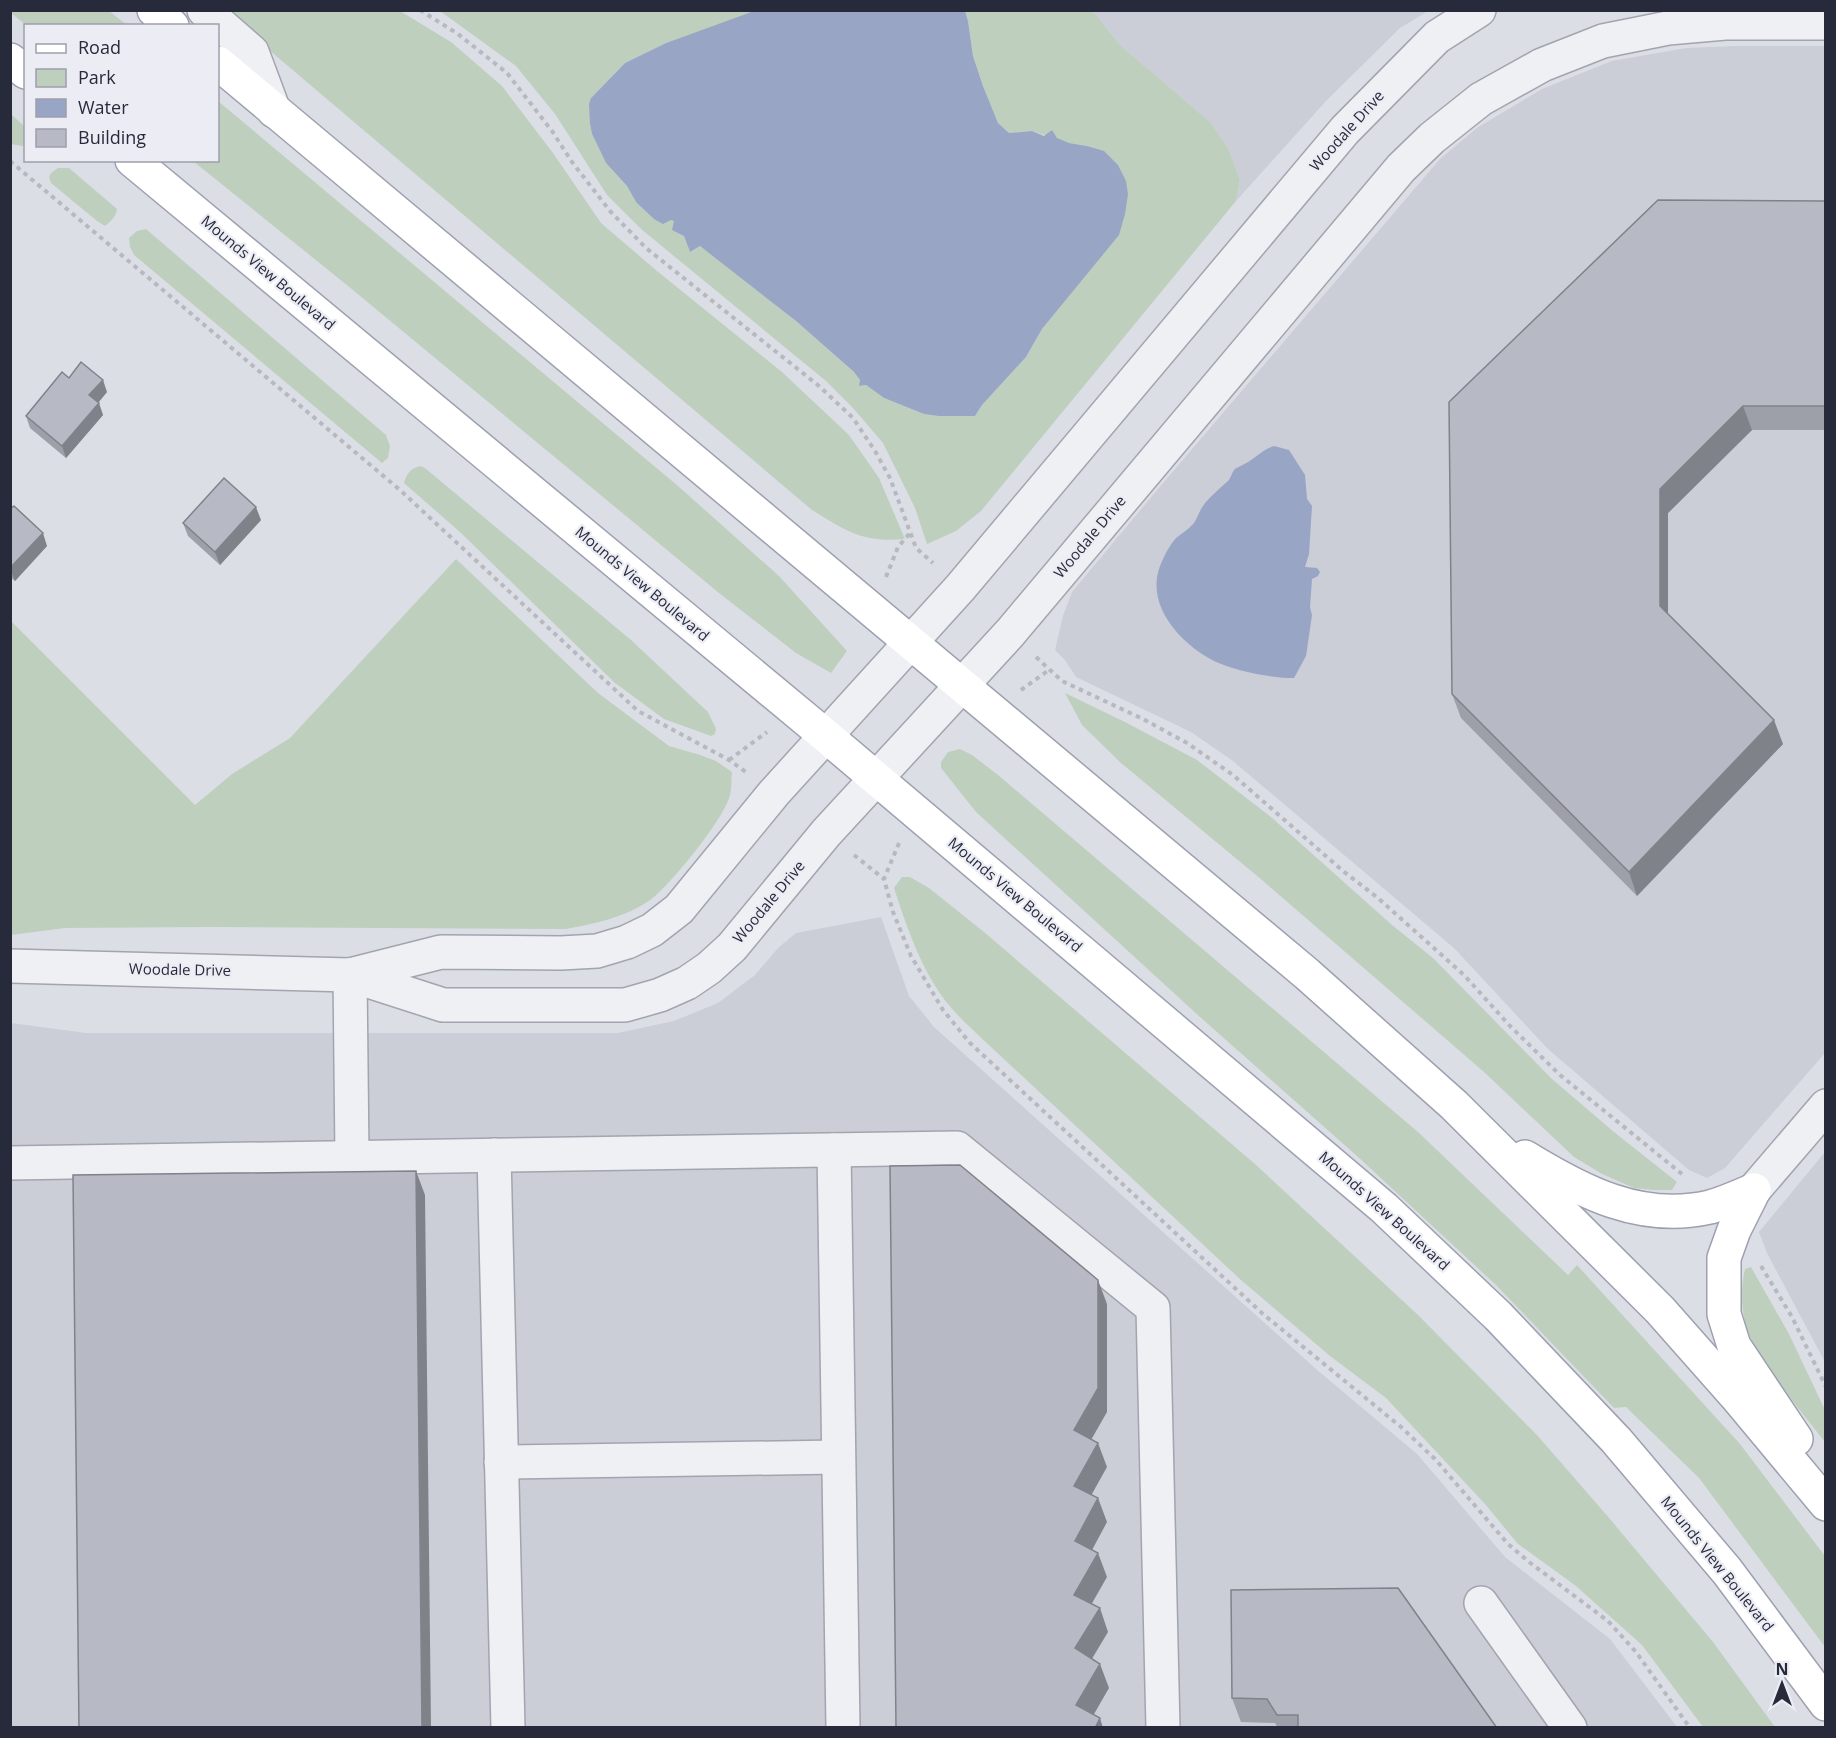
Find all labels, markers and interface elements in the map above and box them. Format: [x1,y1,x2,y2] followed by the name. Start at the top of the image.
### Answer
[24,24,219,162] legend
[78,35,121,59] text: Road
[78,65,116,89] text: Park
[1305,86,1388,175] street label: Woodale Drive
[78,95,129,119] text: Water
[78,125,146,149] text: Building
[197,210,340,334] street label: Mounds View Boulevard
[1049,491,1130,582] street label: Woodale Drive
[571,521,714,645] street label: Mounds View Boulevard
[944,832,1087,956] street label: Mounds View Boulevard
[728,856,809,947] street label: Woodale Drive
[129,958,231,980] street label: Woodale Drive
[1315,1146,1454,1274] street label: Mounds View Boulevard
[1657,1491,1779,1635] street label: Mounds View Boulevard
[1752,1654,1812,1714] north arrow
[1775,1658,1789,1680] text: N

